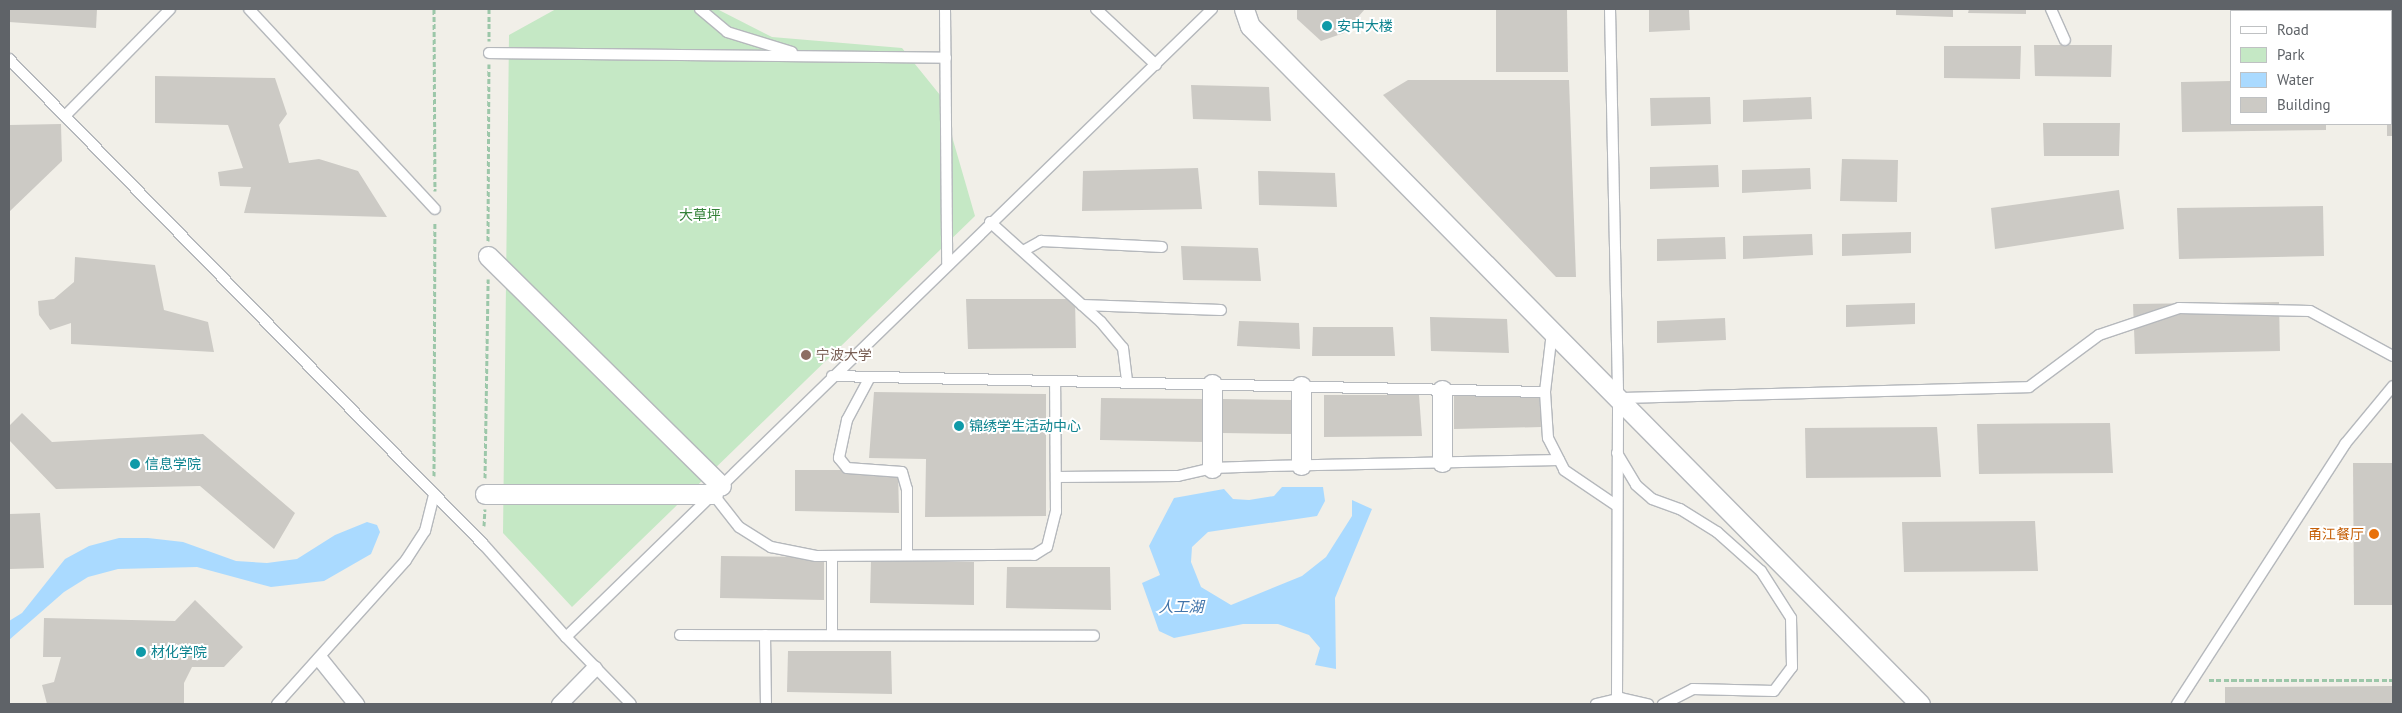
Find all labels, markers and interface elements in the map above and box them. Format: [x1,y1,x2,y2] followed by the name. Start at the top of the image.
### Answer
[2230,10,2392,125] legend
[1337,18,1393,34] place label: 安中大楼
[1321,20,1333,32] marker: 安中大楼
[2277,20,2309,39] text: Road
[2277,45,2305,64] text: Park
[2277,70,2314,89] text: Water
[2277,95,2331,114] text: Building
[679,207,721,223] park label: 大草坪
[816,347,872,363] place label: 宁波大学
[800,349,812,361] marker: 宁波大学
[969,418,1081,434] place label: 锦绣学生活动中心
[953,420,965,432] marker: 锦绣学生活动中心
[145,456,201,472] place label: 信息学院
[129,458,141,470] marker: 信息学院
[2308,526,2364,542] place label: 甬江餐厅
[2368,528,2380,540] marker: 甬江餐厅
[1159,598,1203,616] water label: 人工湖
[151,644,207,660] place label: 材化学院
[135,646,147,658] marker: 材化学院

